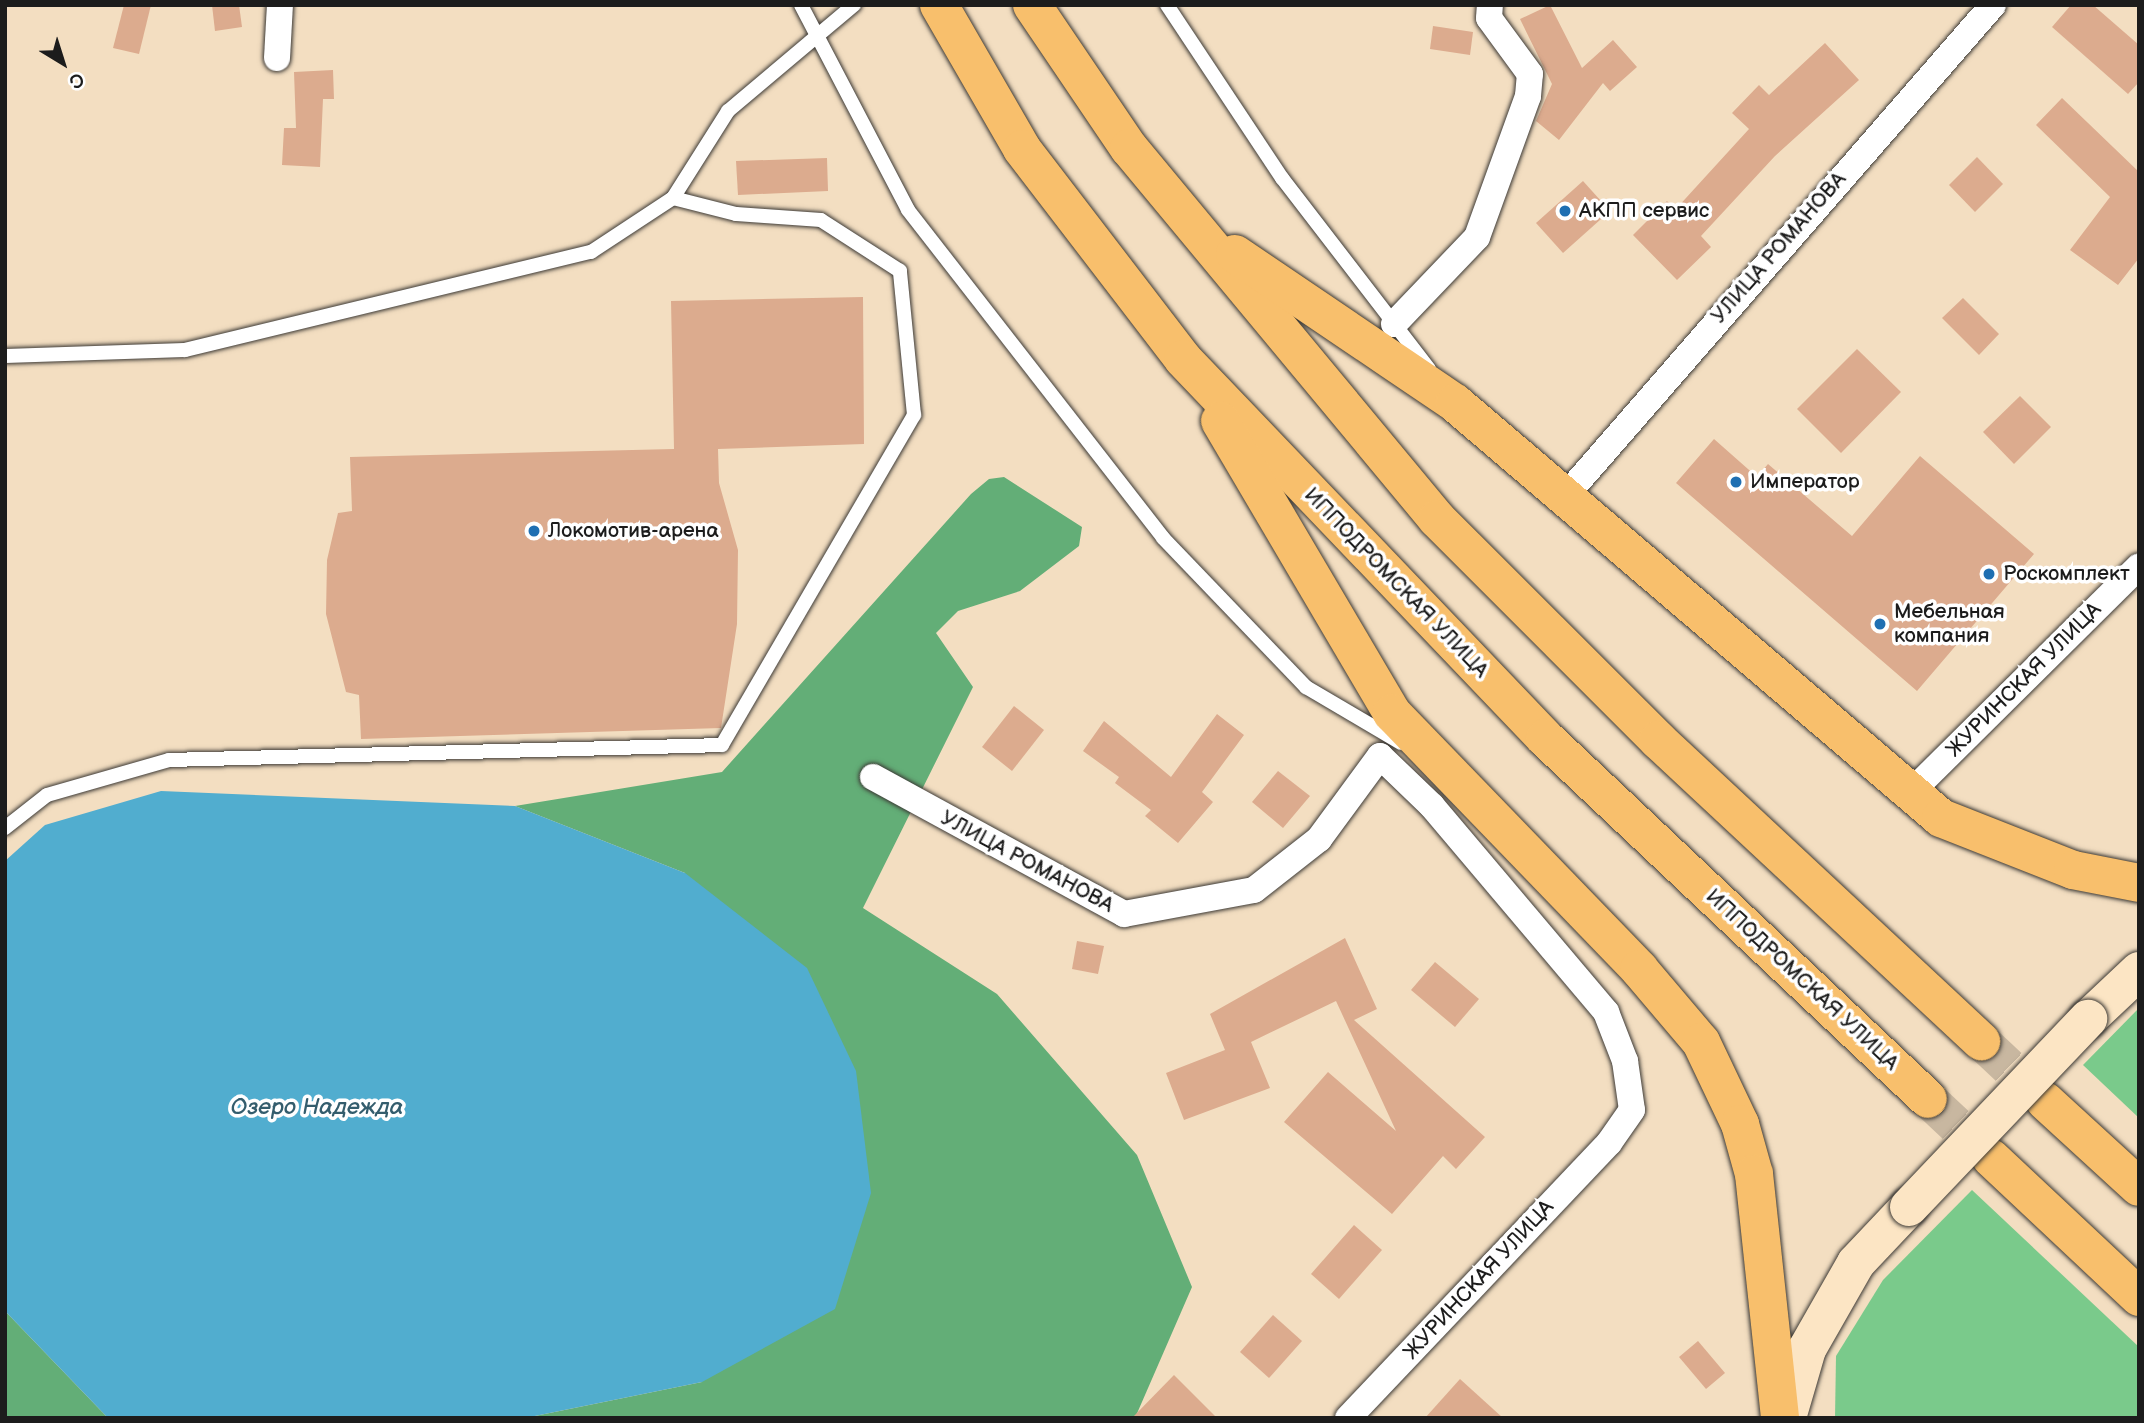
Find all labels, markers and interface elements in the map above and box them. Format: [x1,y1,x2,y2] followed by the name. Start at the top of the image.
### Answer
[28,28,98,98] north arrow
[64,67,89,93] text: С
[1706,167,1852,329] street label: УЛИЦА РОМАНОВА
[1579,198,1709,224] place label: АКПП сервис
[1557,203,1573,219] marker: АКПП сервис
[1750,469,1860,495] place label: Император
[1728,474,1744,490] marker: Император
[1299,483,1493,683] street label: ИППОДРОМСКАЯ УЛИЦА
[548,518,719,544] place label: Локомотив-арена
[526,523,542,539] marker: Локомотив-арена
[2003,561,2130,587] place label: Роскомплект
[1981,566,1997,582] marker: Роскомплект
[1941,597,2107,763] street label: ЖУРИНСКАЯ УЛИЦА
[1894,599,2005,649] place label: Мебельная компания
[1872,616,1888,632] marker: Мебельная компания
[936,806,1118,918] street label: УЛИЦА РОМАНОВА
[1700,884,1904,1076] street label: ИППОДРОМСКАЯ УЛИЦА
[231,1093,403,1121] water label: Озеро Надежда
[1399,1195,1559,1365] street label: ЖУРИНСКАЯ УЛИЦА

